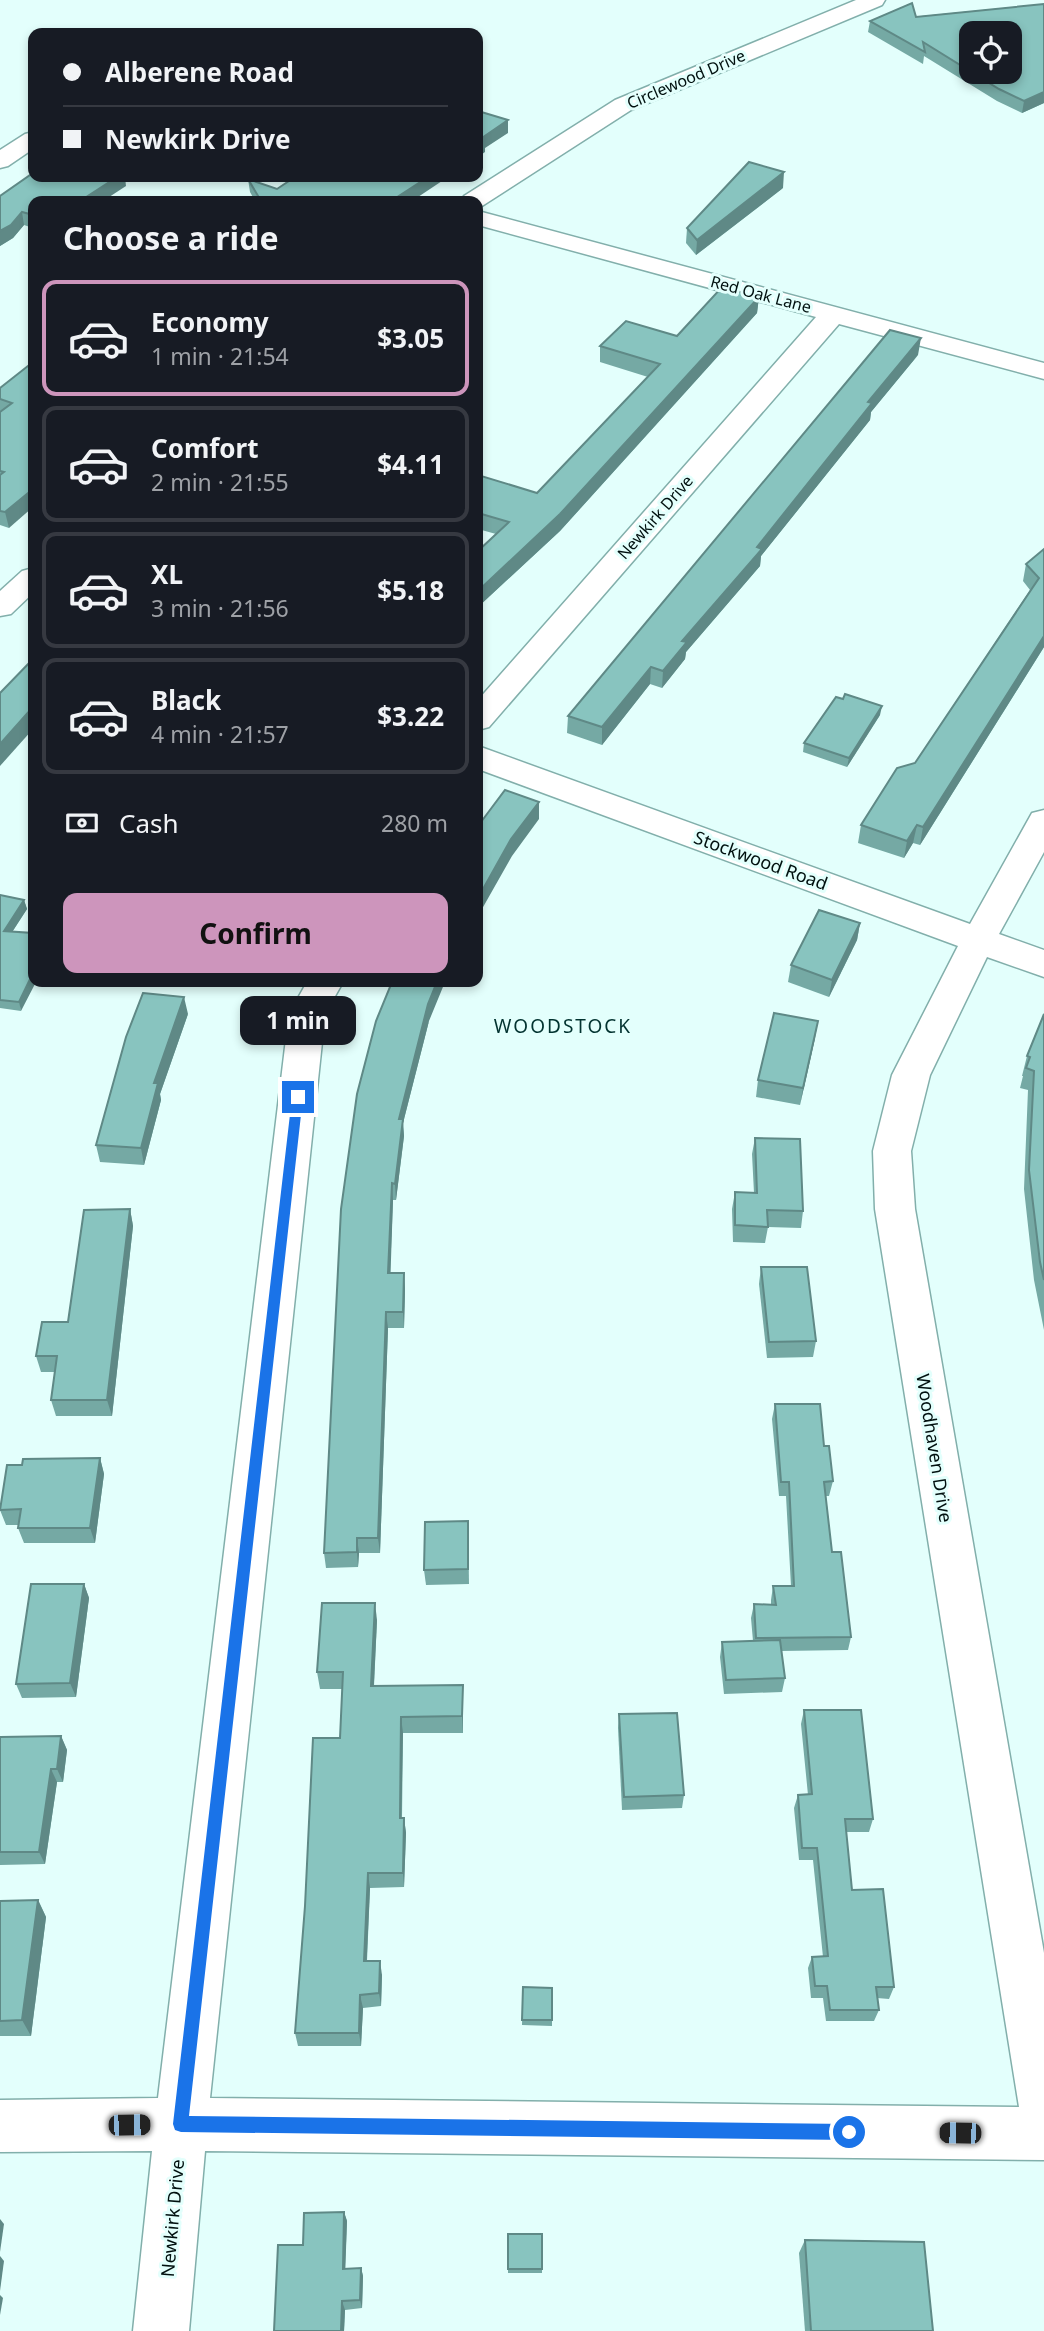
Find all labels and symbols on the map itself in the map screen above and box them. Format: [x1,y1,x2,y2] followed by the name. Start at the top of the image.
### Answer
[623,44,749,114] street label: Circlewood Drive
[708,270,814,318] street label: Red Oak Lane
[612,470,698,564] street label: Newkirk Drive
[691,825,831,895] street label: Stockwood Road
[240,996,356,1044] callout: 1 min
[494,1013,632,1039] district label: WOODSTOCK
[282,1081,314,1113] route end
[911,1372,959,1524] street label: Woodhaven Drive
[108,2114,151,2136] car
[833,2116,865,2148] route start
[939,2122,982,2144] car
[155,2158,189,2278] street label: Newkirk Drive

